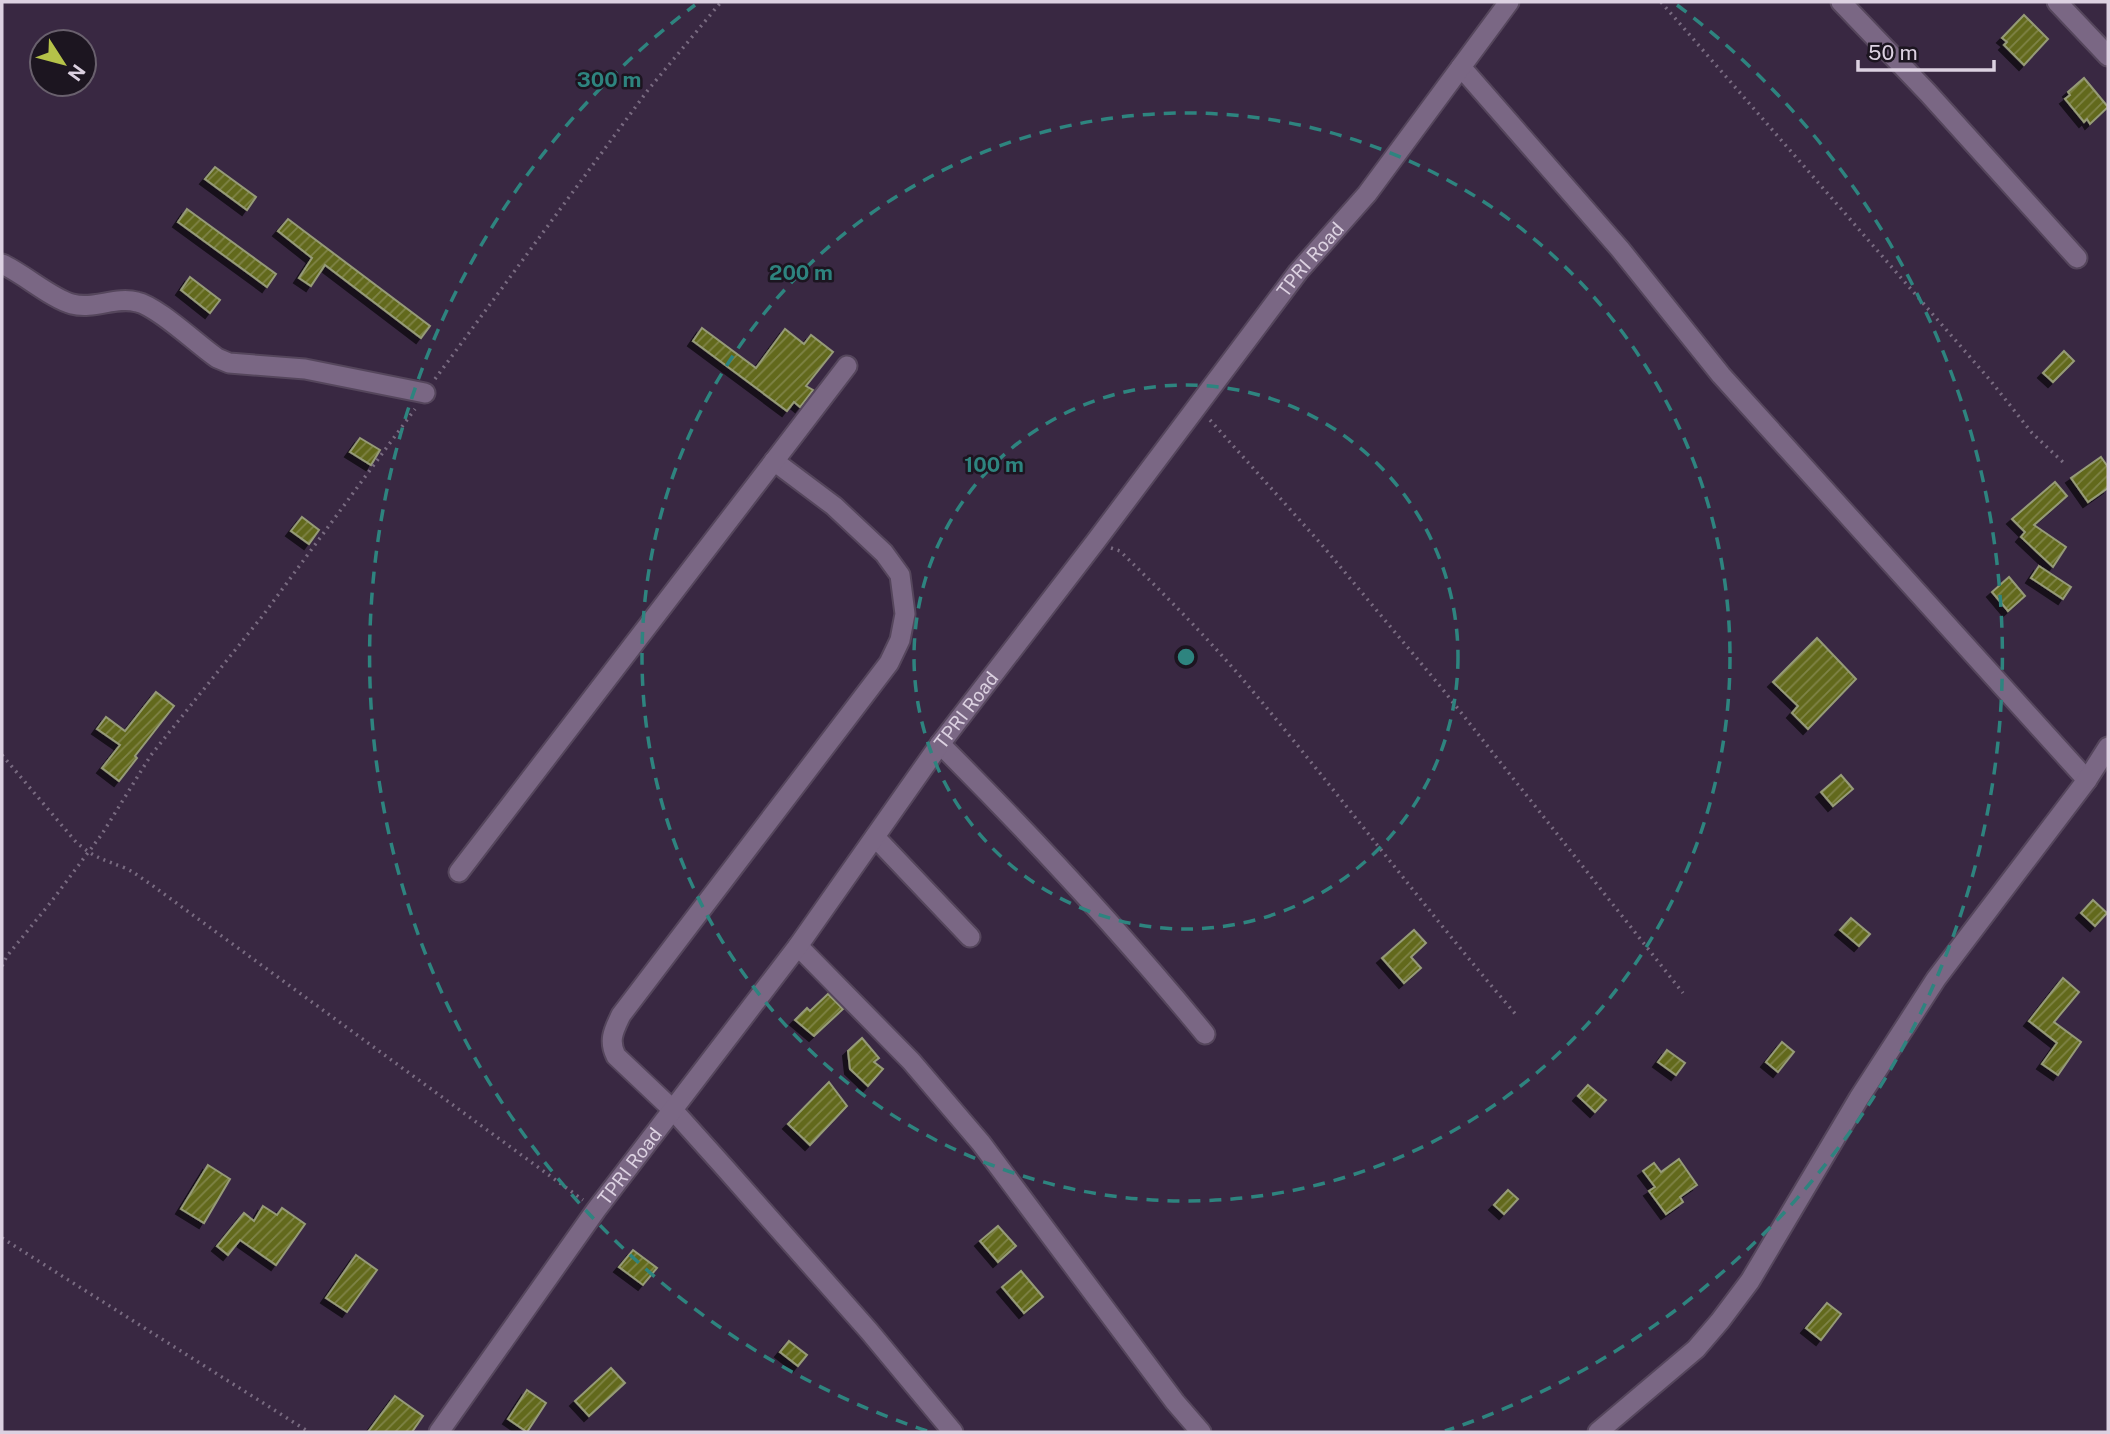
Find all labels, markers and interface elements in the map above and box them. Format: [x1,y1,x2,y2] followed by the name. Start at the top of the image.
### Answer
[28,28,98,98] north arrow
[1858,28,1994,72] scale bar
[1868,40,1918,65] text: 50 m
[63,61,90,85] text: N
[577,67,641,92] text: 300 m
[1272,218,1348,301] street label: TPRI Road
[769,260,833,285] text: 200 m
[964,452,1024,477] text: 100 m
[1174,645,1198,669] centre of rings
[930,667,1003,753] street label: TPRI Road
[593,1123,666,1209] street label: TPRI Road

